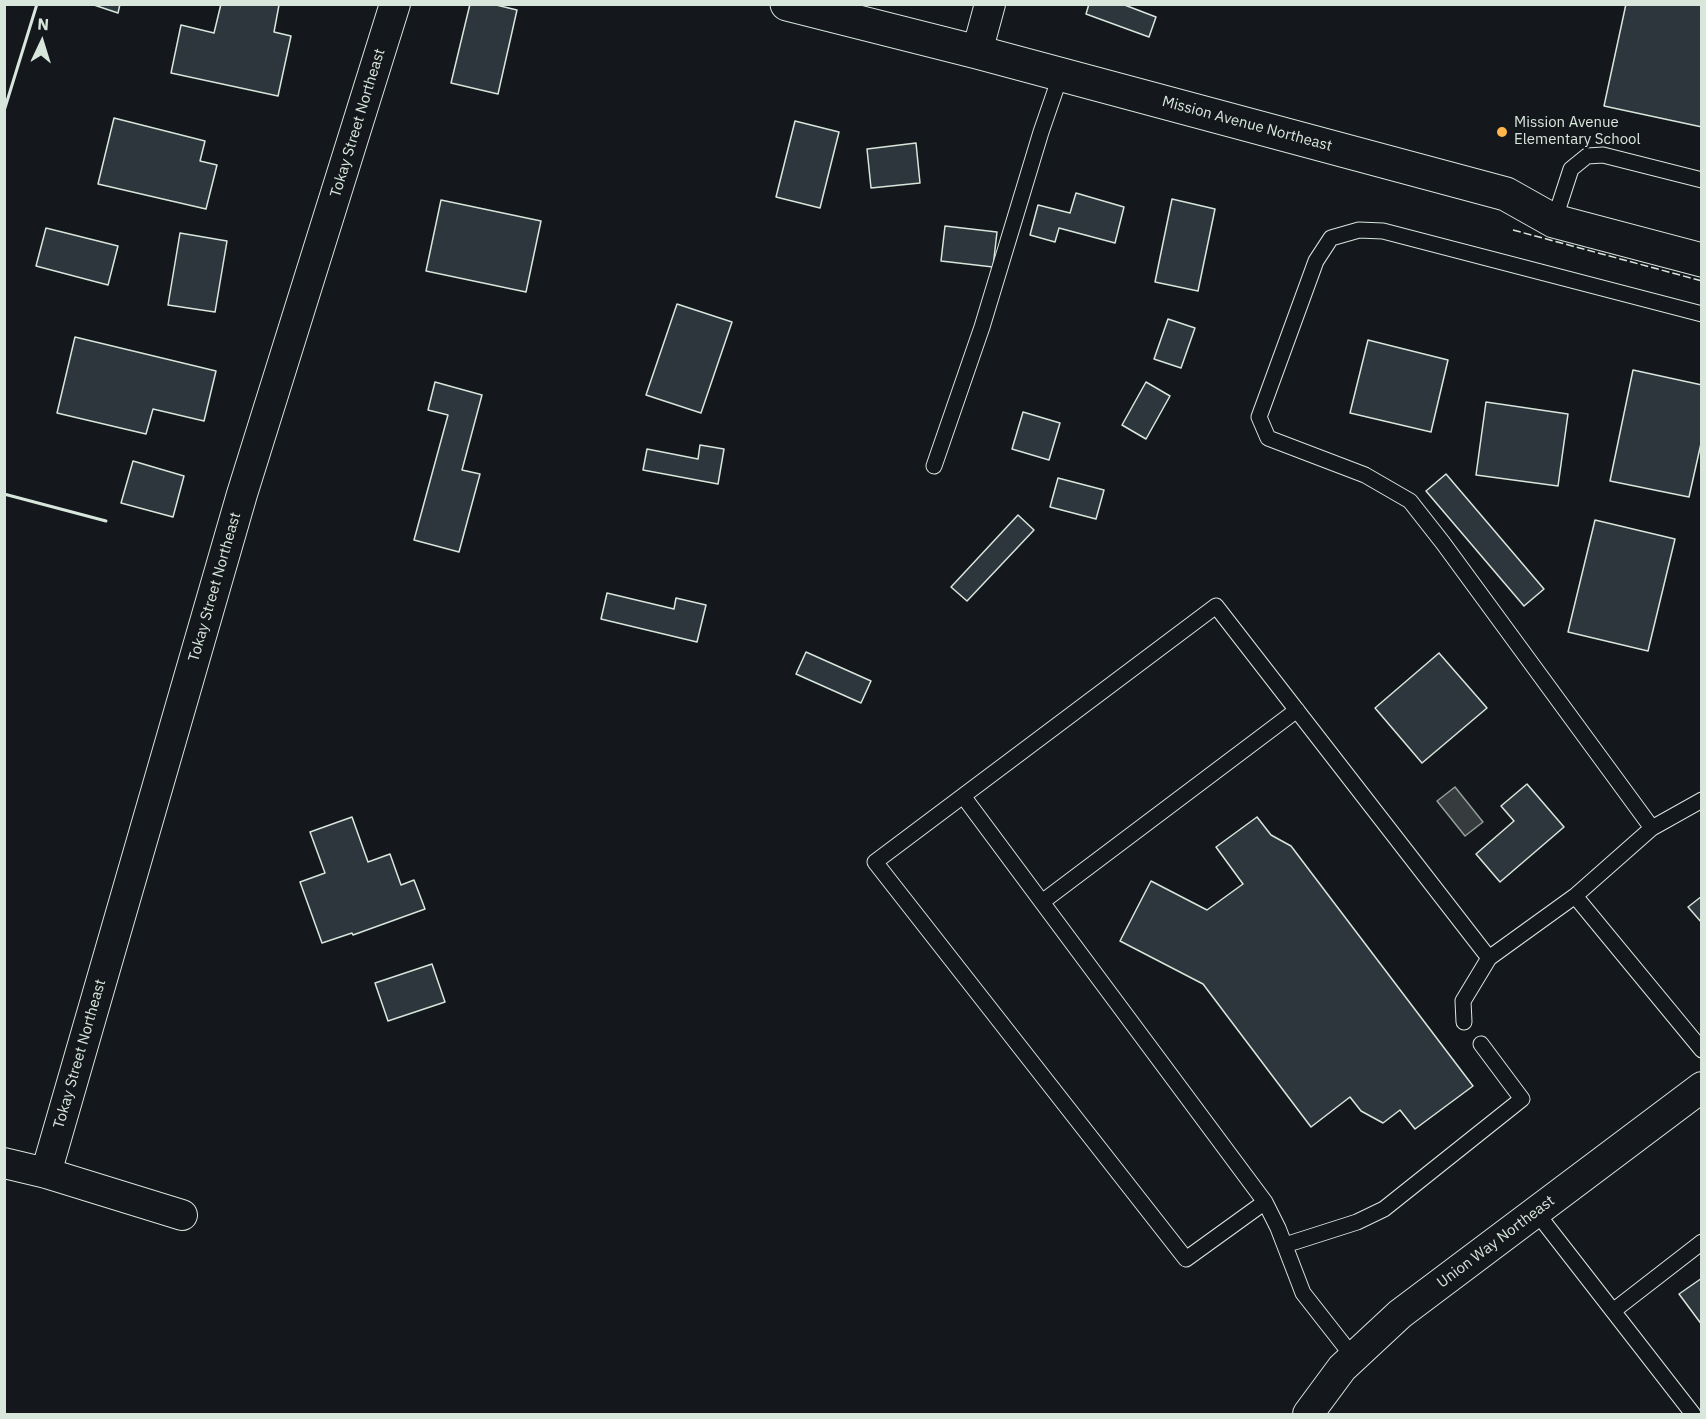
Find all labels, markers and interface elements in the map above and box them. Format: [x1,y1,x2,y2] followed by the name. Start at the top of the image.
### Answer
[12,12,72,72] north arrow
[37,14,50,34] text: N
[327,46,389,200] street label: Tokay Street Northeast
[1160,93,1334,155] street label: Mission Avenue Northeast
[1514,114,1641,149] place label: Mission Avenue Elementary School
[1495,125,1509,139] marker: Mission Avenue Elementary School
[185,510,245,664] street label: Tokay Street Northeast
[50,977,110,1131] street label: Tokay Street Northeast
[1434,1192,1558,1292] street label: Union Way Northeast

